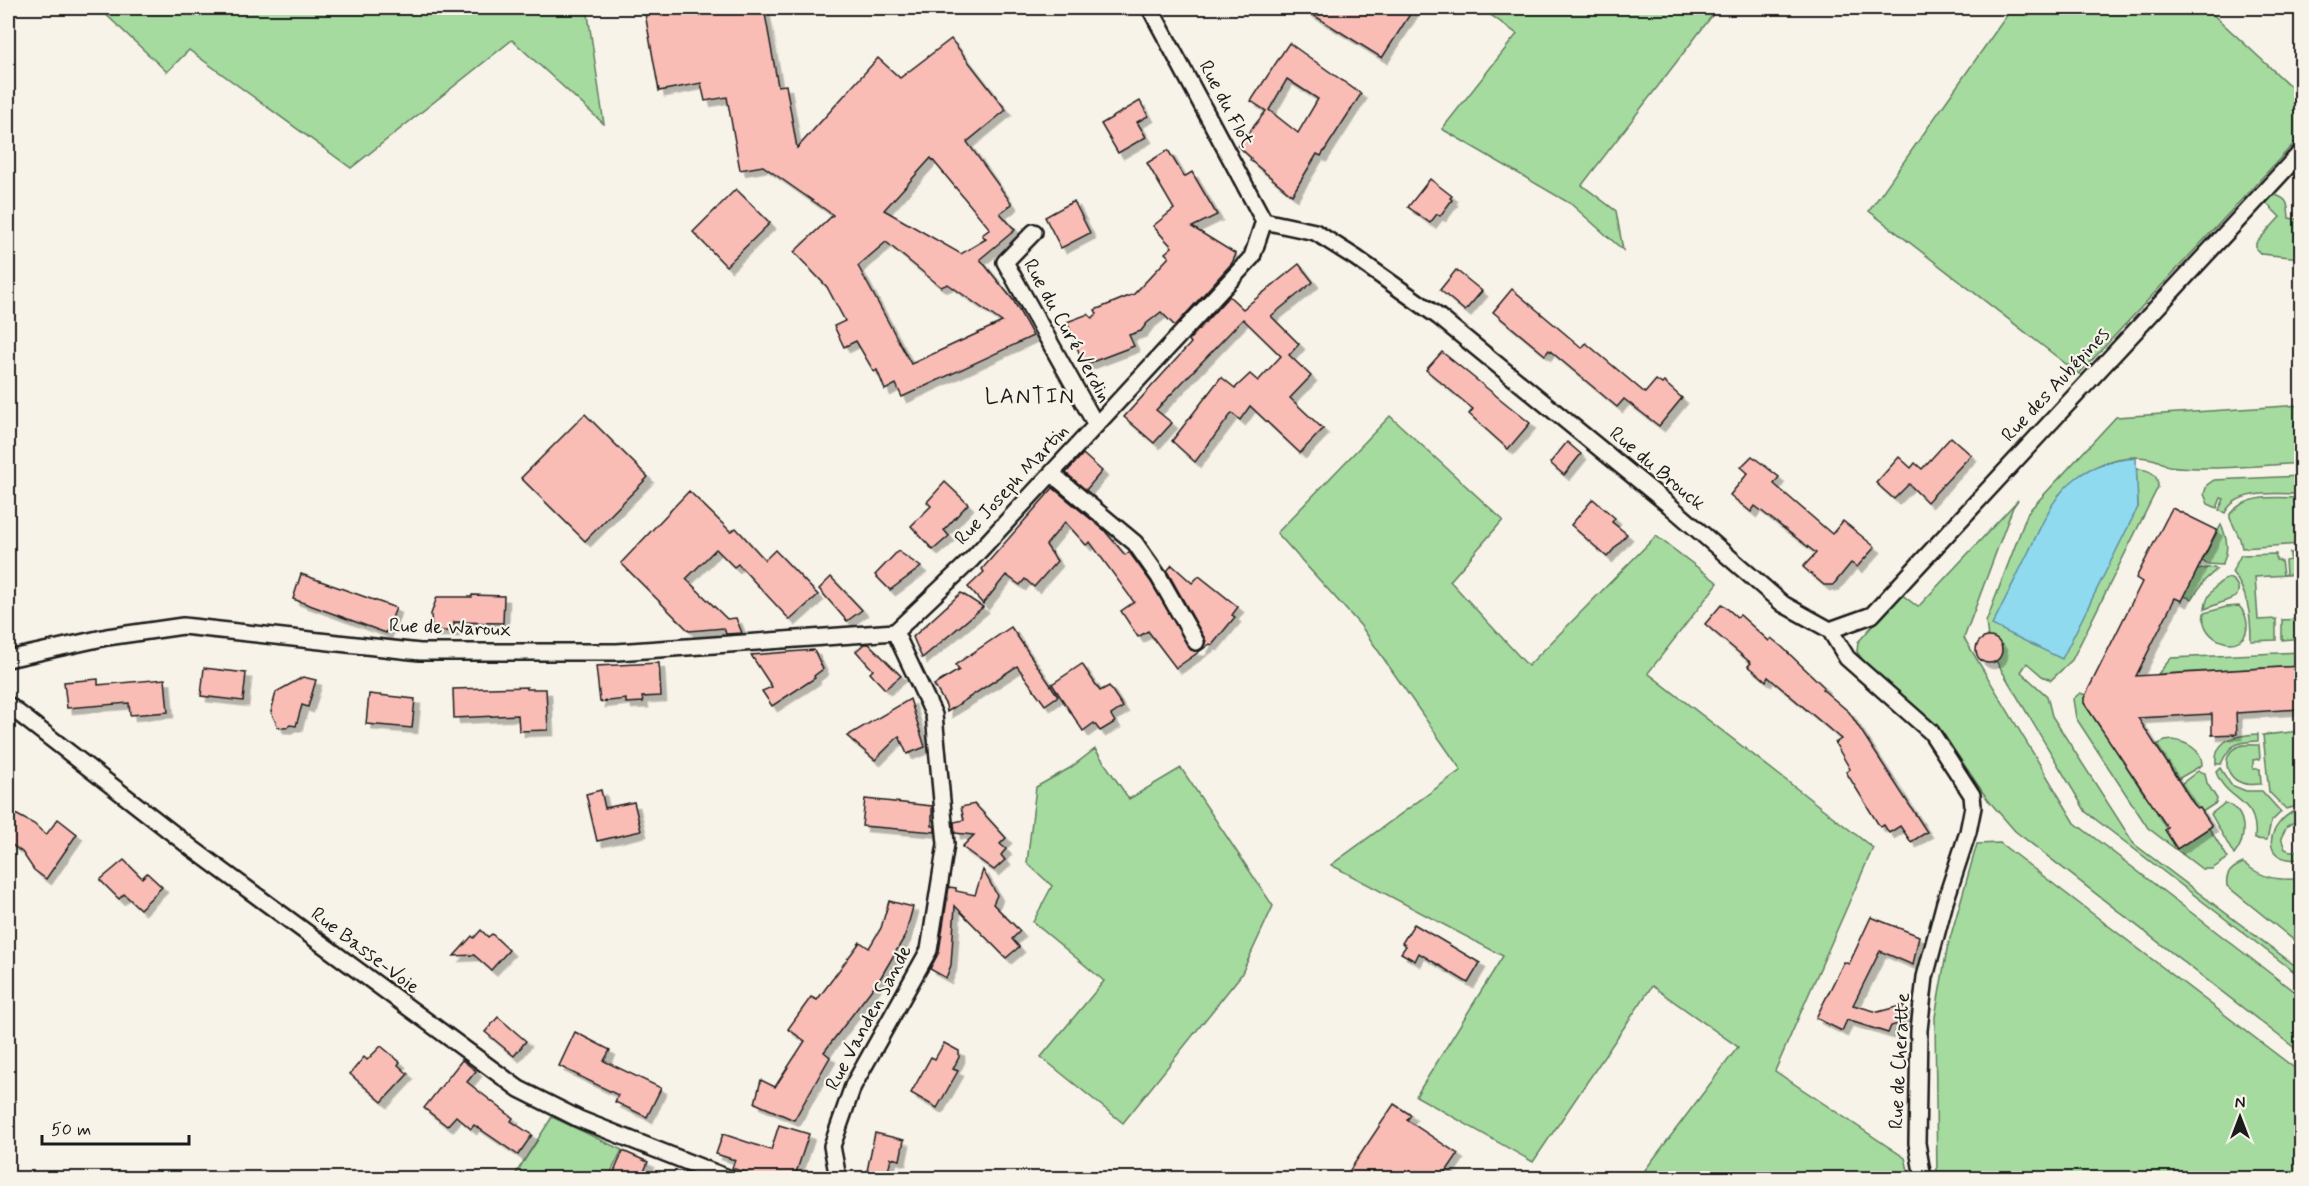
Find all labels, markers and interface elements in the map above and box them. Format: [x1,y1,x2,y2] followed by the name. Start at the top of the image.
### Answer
[1192,56,1260,152] street label: Rue du Flot
[1016,254,1118,408] street label: Rue du Curé Verdin
[1996,322,2116,448] street label: Rue des Aubépines
[985,383,1075,411] district label: LANTIN
[949,418,1075,552] street label: Rue Joseph Martin
[1603,421,1711,517] street label: Rue du Brouck
[388,612,512,644] street label: Rue de Waroux
[305,901,425,1001] street label: Rue Basse-Voie
[819,940,919,1096] street label: Rue Vanden Sande
[1883,992,1917,1130] street label: Rue de Cheratte
[2210,1087,2270,1147] north arrow
[2235,1093,2245,1114] text: N
[42,1108,189,1146] scale bar
[51,1118,91,1142] text: 50 m

